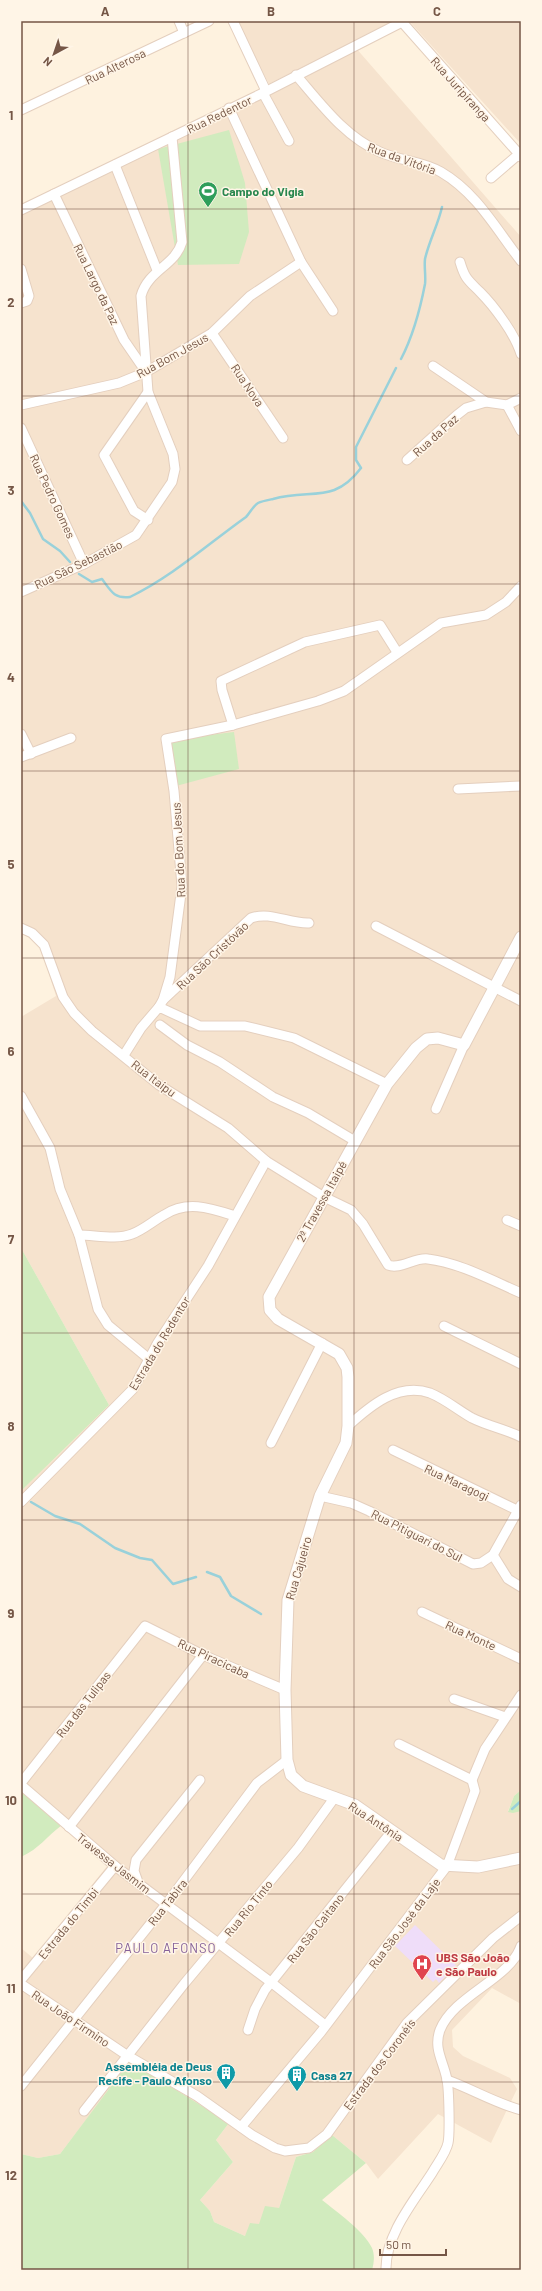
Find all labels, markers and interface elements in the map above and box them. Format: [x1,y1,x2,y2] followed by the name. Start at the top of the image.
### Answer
[101,3,110,19] text: A
[267,3,275,19] text: B
[433,3,441,19] text: C
[34,34,74,74] north arrow
[82,45,148,87] street label: Rua Alterosa
[428,54,494,124] street label: Rua Juripiranga
[40,55,54,69] text: N
[184,92,254,136] street label: Rua Redentor
[9,107,13,123] text: 1
[366,139,438,177] street label: Rua da Vitória
[197,180,219,208] sports icon: Campo do Vigia
[222,184,304,198] place label: Campo do Vigia
[71,241,123,327] street label: Rua Largo da Paz
[7,294,15,310] text: 2
[134,329,211,380] street label: Rua Bom Jesus
[229,361,267,409] street label: Rua Nova
[410,411,460,459] street label: Rua da Paz
[27,452,79,540] street label: Rua Pedro Gomes
[7,482,15,498] text: 3
[32,537,124,591] street label: Rua São Sebastião
[7,669,15,685] text: 4
[169,802,187,898] street label: Rua do Bom Jesus
[7,856,15,872] text: 5
[173,918,251,992] street label: Rua São Cristóvão
[8,1043,15,1059] text: 6
[129,1057,179,1099] street label: Rua Itaipu
[293,1158,349,1244] street label: 2ª Travessa Itaipé
[8,1231,15,1247] text: 7
[126,1293,193,1392] street label: Estrada do Redentor
[7,1418,15,1434] text: 8
[422,1461,492,1503] street label: Rua Maragogi
[369,1506,465,1564] street label: Rua Pitiguari do Sul
[282,1535,314,1601] street label: Rua Cajueiro
[8,1605,15,1621] text: 9
[443,1617,499,1653] street label: Rua Monte
[176,1635,252,1681] street label: Rua Piracicaba
[53,1668,113,1740] street label: Rua das Tulipas
[5,1792,17,1808] text: 10
[346,1798,406,1844] street label: Rua Antônia
[74,1830,154,1896] street label: Travessa Jasmim
[365,1875,443,1971] street label: Rua São José da Laje
[144,1876,190,1928] street label: Rua Tabira
[221,1877,275,1939] street label: Rua Rio Tinto
[35,1885,101,1961] street label: Estrada do Timbi
[284,1891,346,1965] street label: Rua São Caitano
[115,1940,217,1956] district label: PAULO AFONSO
[436,1950,510,1978] place label: UBS São João e São Paulo
[411,1953,433,1981] hospital icon: UBS São João e São Paulo
[6,1980,16,1996] text: 11
[29,1987,113,2049] street label: Rua João Firmino
[340,2015,418,2112] street label: Estrada dos Coronéis
[98,2059,212,2087] place label: Assembléia de Deus Recife - Paulo Afonso
[215,2062,237,2090] building icon: Assembléia de Deus Recife - Paulo Afonso
[286,2064,308,2092] building icon: Casa 27
[311,2068,352,2082] place label: Casa 27
[5,2167,17,2183] text: 12
[380,2231,446,2257] scale bar
[386,2237,411,2251] text: 50 m

